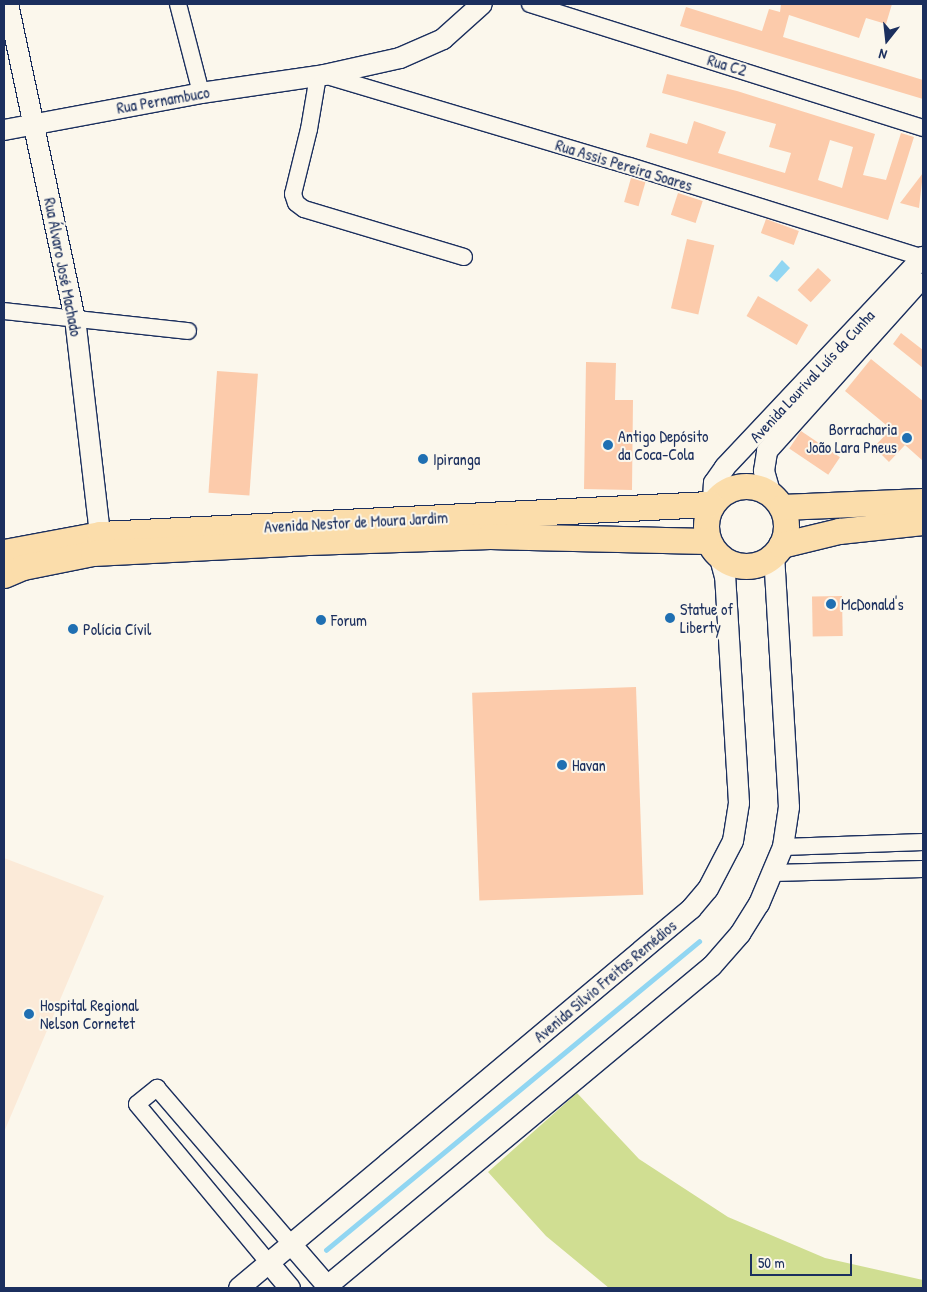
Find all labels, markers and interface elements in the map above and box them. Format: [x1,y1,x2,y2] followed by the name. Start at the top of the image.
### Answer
[862,15,912,65] north arrow
[877,45,889,65] text: N
[705,50,749,80] street label: Rua C2
[115,82,211,118] street label: Rua Pernambuco
[553,135,695,195] street label: Rua Assis Pereira Soares
[40,196,86,338] street label: Rua Álvaro José Machado
[746,306,878,446] street label: Avenida Lourival Luís da Cunha
[806,419,897,457] place label: Borracharia João Lara Pneus
[618,426,708,464] place label: Antigo Depósito da Coca-Cola
[901,432,913,444] marker: Borracharia João Lara Pneus
[602,439,614,451] marker: Antigo Depósito da Coca-Cola
[433,449,480,469] place label: Ipiranga
[417,453,429,465] marker: Ipiranga
[264,508,448,536] street label: Avenida Nestor de Moura Jardim
[841,594,904,614] place label: McDonald's
[825,598,837,610] marker: McDonald's
[680,599,733,637] place label: Statue of Liberty
[331,610,367,630] place label: Forum
[664,612,676,624] marker: Statue of Liberty
[315,614,327,626] marker: Forum
[83,619,151,639] place label: Polícia Cívil
[67,623,79,635] marker: Polícia Cívil
[572,755,606,775] place label: Havan
[556,759,568,771] marker: Havan
[530,916,680,1046] street label: Avenida Sílvio Freitas Remédios
[40,995,139,1033] place label: Hospital Regional Nelson Cornetet
[22,1007,36,1021] marker: Hospital Regional Nelson Cornetet
[752,1244,854,1276] scale bar
[758,1252,785,1273] text: 50 m

